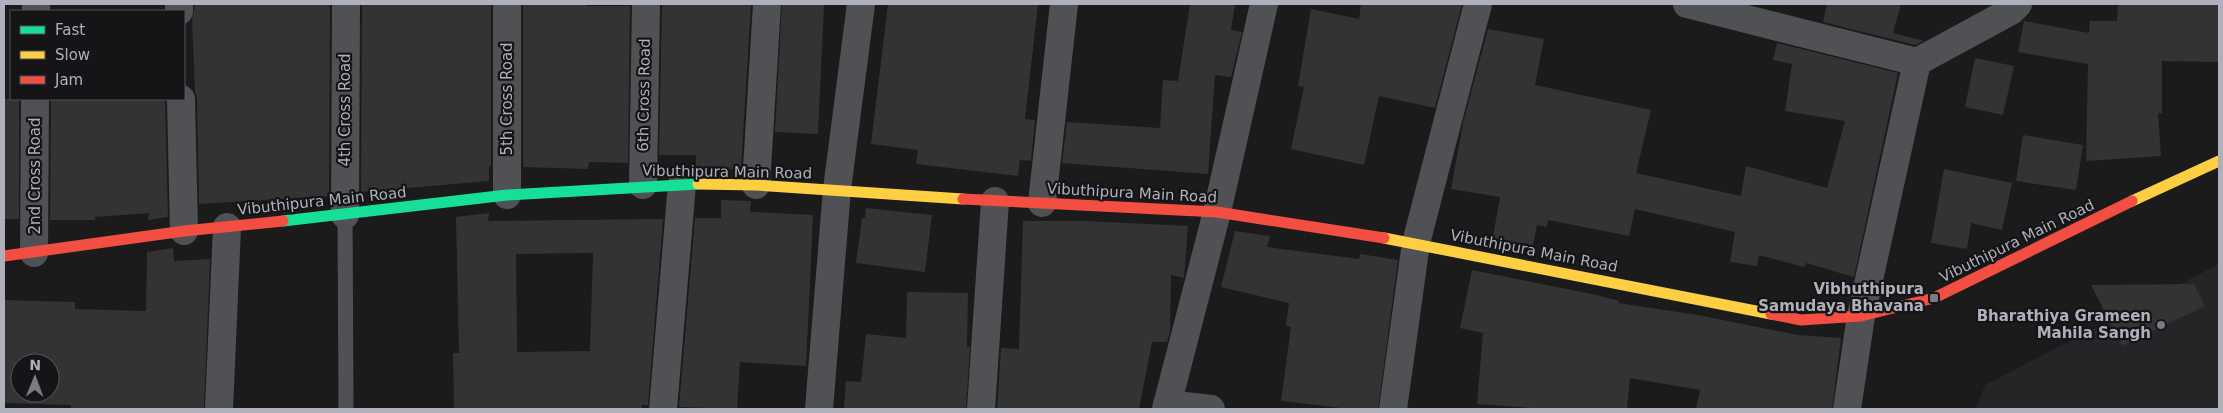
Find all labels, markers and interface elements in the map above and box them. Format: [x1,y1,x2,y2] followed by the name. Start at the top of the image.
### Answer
[10,10,185,100] legend
[55,21,85,39] text: Fast
[634,38,654,152] street label: 6th Cross Road
[498,42,516,156] street label: 5th Cross Road
[55,46,90,64] text: Slow
[336,53,354,167] street label: 4th Cross Road
[54,71,83,89] text: Jam
[26,118,44,234] street label: 2nd Cross Road
[642,162,812,182] street label: Vibuthipura Main Road
[1047,180,1217,206] street label: Vibuthipura Main Road
[236,183,408,219] street label: Vibuthipura Main Road
[1937,196,2097,286] street label: Vibuthipura Main Road
[1449,226,1619,276] street label: Vibuthipura Main Road
[1758,280,1924,315] place label: Vibhuthipura Samudaya Bhavana
[1928,292,1940,304] marker: Vibhuthipura Samudaya Bhavana
[1977,307,2151,342] place label: Bharathiya Grameen Mahila Sangh
[2155,319,2167,331] marker: Bharathiya Grameen Mahila Sangh
[10,353,60,403] north arrow
[29,357,41,373] text: N

